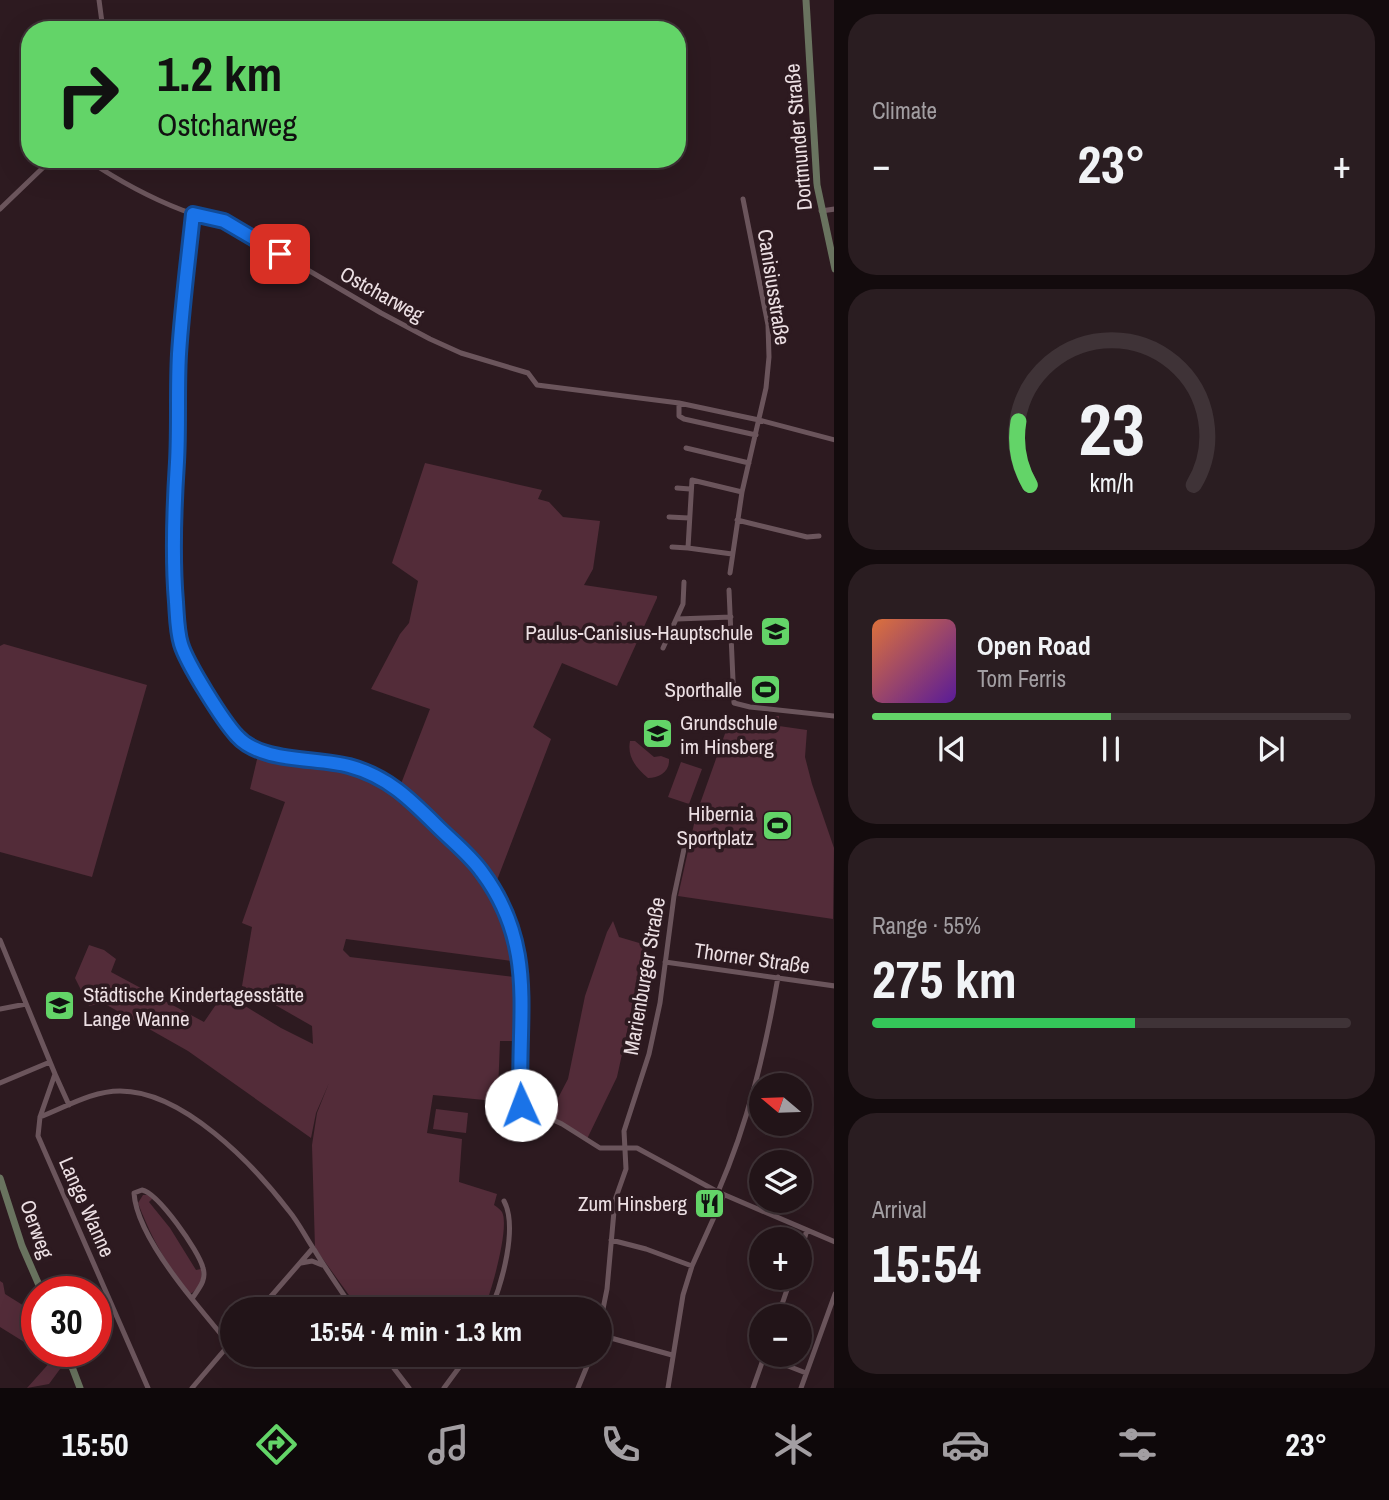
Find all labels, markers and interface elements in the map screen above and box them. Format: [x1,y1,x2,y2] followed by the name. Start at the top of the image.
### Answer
[157,40,282,106] text: 1.2 km
[42,49,133,140] icon: right
[777,62,819,212] street label: Dortmunder Straße
[872,95,937,126] text: Climate
[157,103,297,146] text: Ostcharweg
[1077,129,1146,199] text: 23°
[872,139,890,190] text: −
[1333,139,1351,190] text: +
[250,224,310,284] pin
[751,227,797,347] street label: Canisiusstraße
[261,235,299,273] icon: arrive
[335,259,430,329] street label: Ostcharweg
[1078,381,1145,479] text: 23
[1089,466,1134,500] text: km/h
[759,615,793,649] school or university icon: Paulus-Canisius-Hauptschule
[525,618,753,647] place label: Paulus-Canisius-Hauptschule
[977,628,1091,663] text: Open Road
[977,663,1066,694] text: Tom Ferris
[748,672,782,706] sports icon: Sporthalle
[664,675,742,704] place label: Sporthalle
[680,708,778,761] place label: Grundschule im Hinsberg
[640,717,674,751] school or university icon: Grundschule im Hinsberg
[933,730,971,768] icon: previous
[1092,730,1130,768] icon: pause
[1252,730,1290,768] icon: next
[676,799,754,852] place label: Hibernia Sportplatz
[760,808,794,842] sports icon: Hibernia Sportplatz
[616,895,672,1057] street label: Marienburger Straße
[872,910,981,941] text: Range · 55%
[692,936,812,980] street label: Thorner Straße
[872,944,1017,1014] text: 275 km
[83,980,304,1033] place label: Städtische Kindertagesstätte Lange Wanne
[43,989,77,1023] school or university icon: Städtische Kindertagesstätte Lange Wanne
[484,1068,558,1142] position arrow
[749,1073,812,1136] north arrow
[749,1073,812,1367] map controls
[749,1150,812,1213] button: layers
[52,1152,122,1262] street label: Lange Wanne
[693,1186,727,1220] restaurant icon: Zum Hinsberg
[578,1189,687,1218] place label: Zum Hinsberg
[872,1194,927,1225] text: Arrival
[13,1196,61,1263] street label: Oerweg
[749,1227,812,1290] button: +
[872,1228,981,1298] text: 15:54
[21,1276,112,1367] speed limit sign: 30
[749,1304,812,1367] button: −
[310,1314,522,1349] text: 15:54 · 4 min · 1.3 km
[252,1420,301,1469] icon: directions
[424,1420,473,1469] icon: music
[596,1420,645,1469] icon: phone
[769,1420,818,1469] icon: climate
[941,1420,990,1469] icon: car
[1113,1420,1162,1469] icon: filters
[62,1423,129,1466] text: 15:50
[1285,1423,1327,1466] text: 23°

